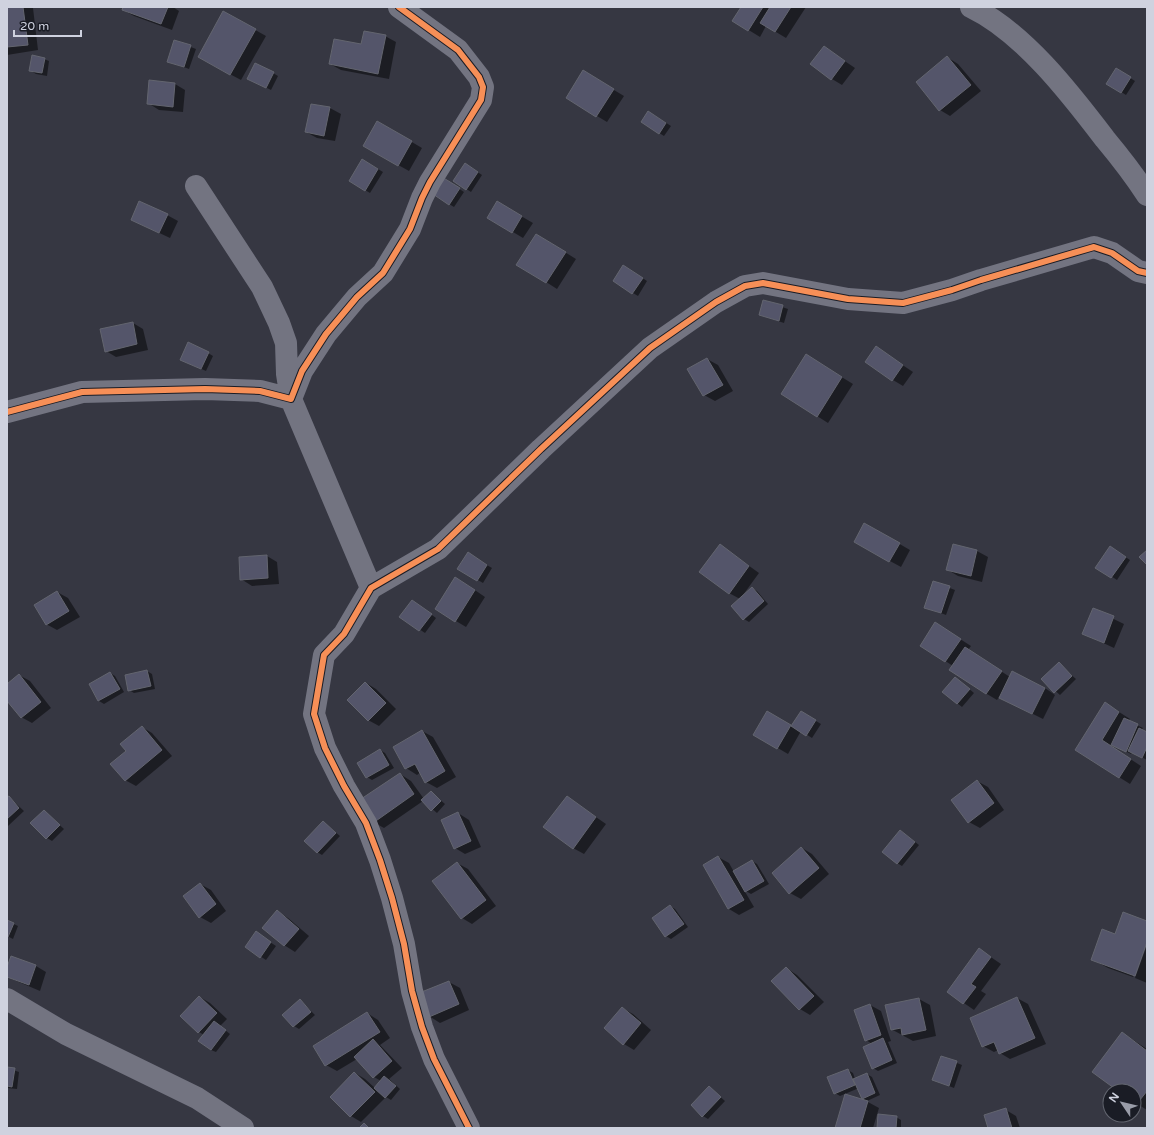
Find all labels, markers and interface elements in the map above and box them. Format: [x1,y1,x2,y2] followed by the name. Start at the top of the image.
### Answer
[14,12,81,38] scale bar
[20,19,49,33] text: 20 m
[1102,1083,1142,1123] north arrow
[1106,1090,1122,1105] text: N

